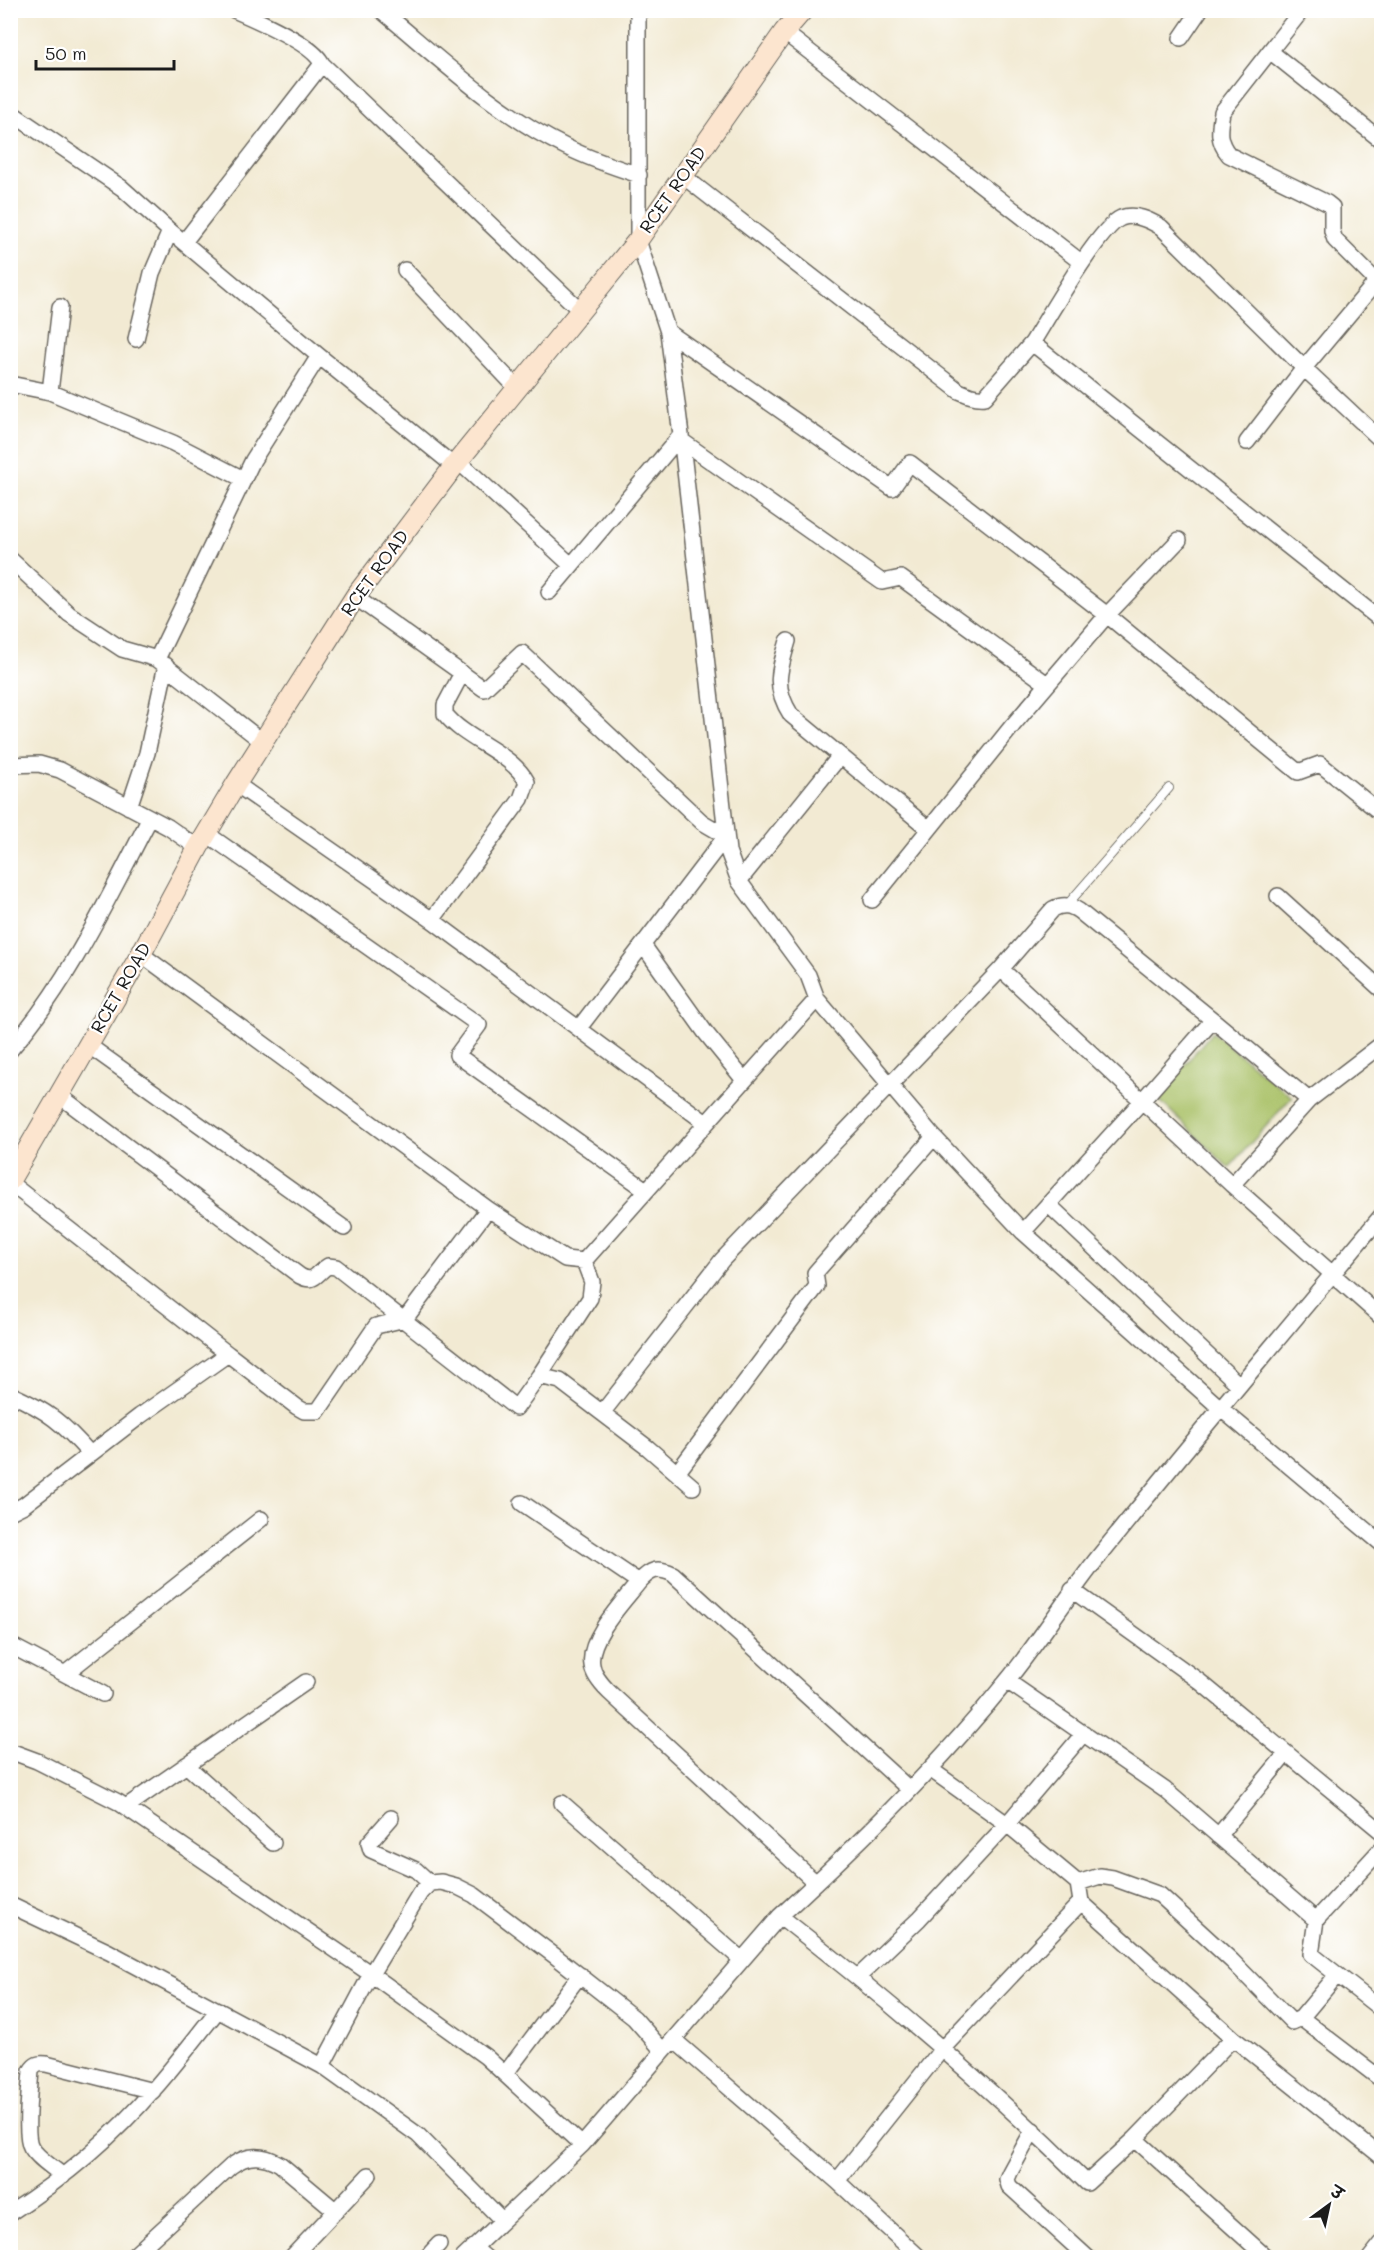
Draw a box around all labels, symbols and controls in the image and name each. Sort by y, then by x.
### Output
scale bar [36,33,174,71]
text: 50 m [45,41,87,65]
street label: RCET ROAD [633,141,711,238]
street label: RCET ROAD [335,524,414,620]
street label: RCET ROAD [84,938,156,1037]
north arrow [1299,2175,1359,2235]
text: उ [1326,2179,1349,2204]

